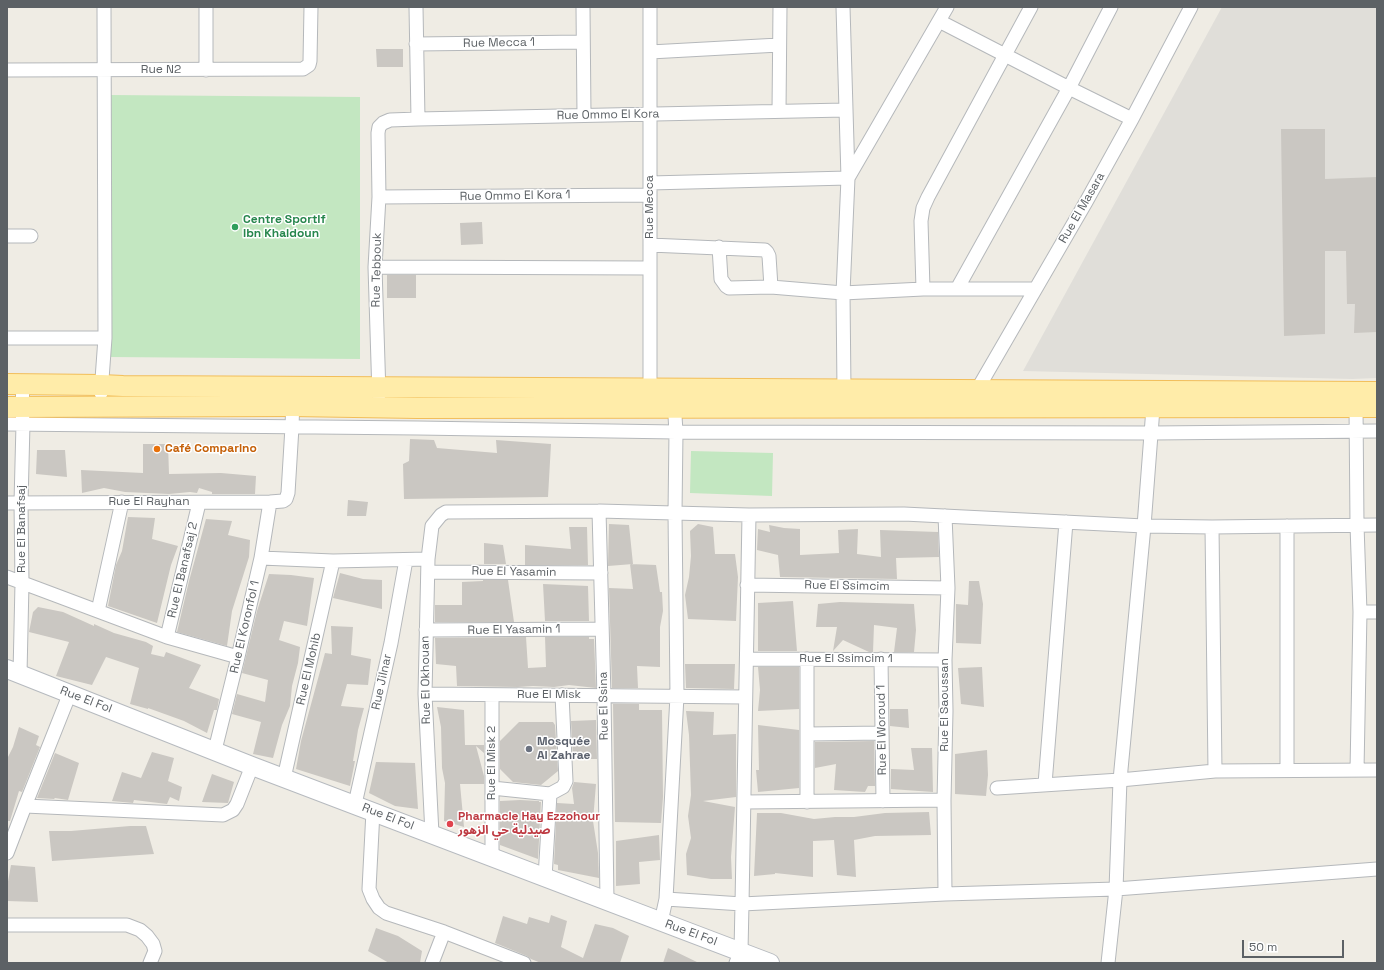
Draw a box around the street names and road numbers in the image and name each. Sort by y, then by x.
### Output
street label: Rue Mecca 1 [463,35,535,51]
street label: Rue N2 [141,63,181,77]
street label: Rue Ommo El Kora [557,107,659,123]
street label: Rue El Masara [1056,170,1108,246]
street label: Rue Mecca [643,175,657,239]
street label: Rue Ommo El Kora 1 [459,188,571,204]
street label: Rue Tebbouk [369,233,385,307]
street label: Rue El Banafsaj [15,485,29,573]
street label: Rue El Rayhan [108,495,190,509]
street label: Rue El Banafsaj 2 [165,521,201,619]
street label: Rue El Yasamin [471,564,557,580]
street label: Rue El Ssimcim [804,578,890,594]
street label: Rue El Koronfol 1 [227,579,263,675]
street label: Rue El Yasamin 1 [467,622,561,638]
street label: Rue El Mohib [294,631,324,707]
street label: Rue El Okhouan [418,636,434,724]
street label: Rue El Ssimcim 1 [799,652,893,666]
street label: Rue Jilnar [369,653,395,711]
street label: Rue El Saoussan [938,658,952,752]
street label: Rue El Ssina [596,671,612,741]
street label: Rue El Fol [58,683,114,717]
street label: Rue El Woroud 1 [874,685,890,775]
street label: Rue El Misk [517,688,581,702]
street label: Rue El Misk 2 [485,726,499,800]
street label: Rue El Fol [360,800,416,834]
street label: Rue El Fol [663,917,719,949]

